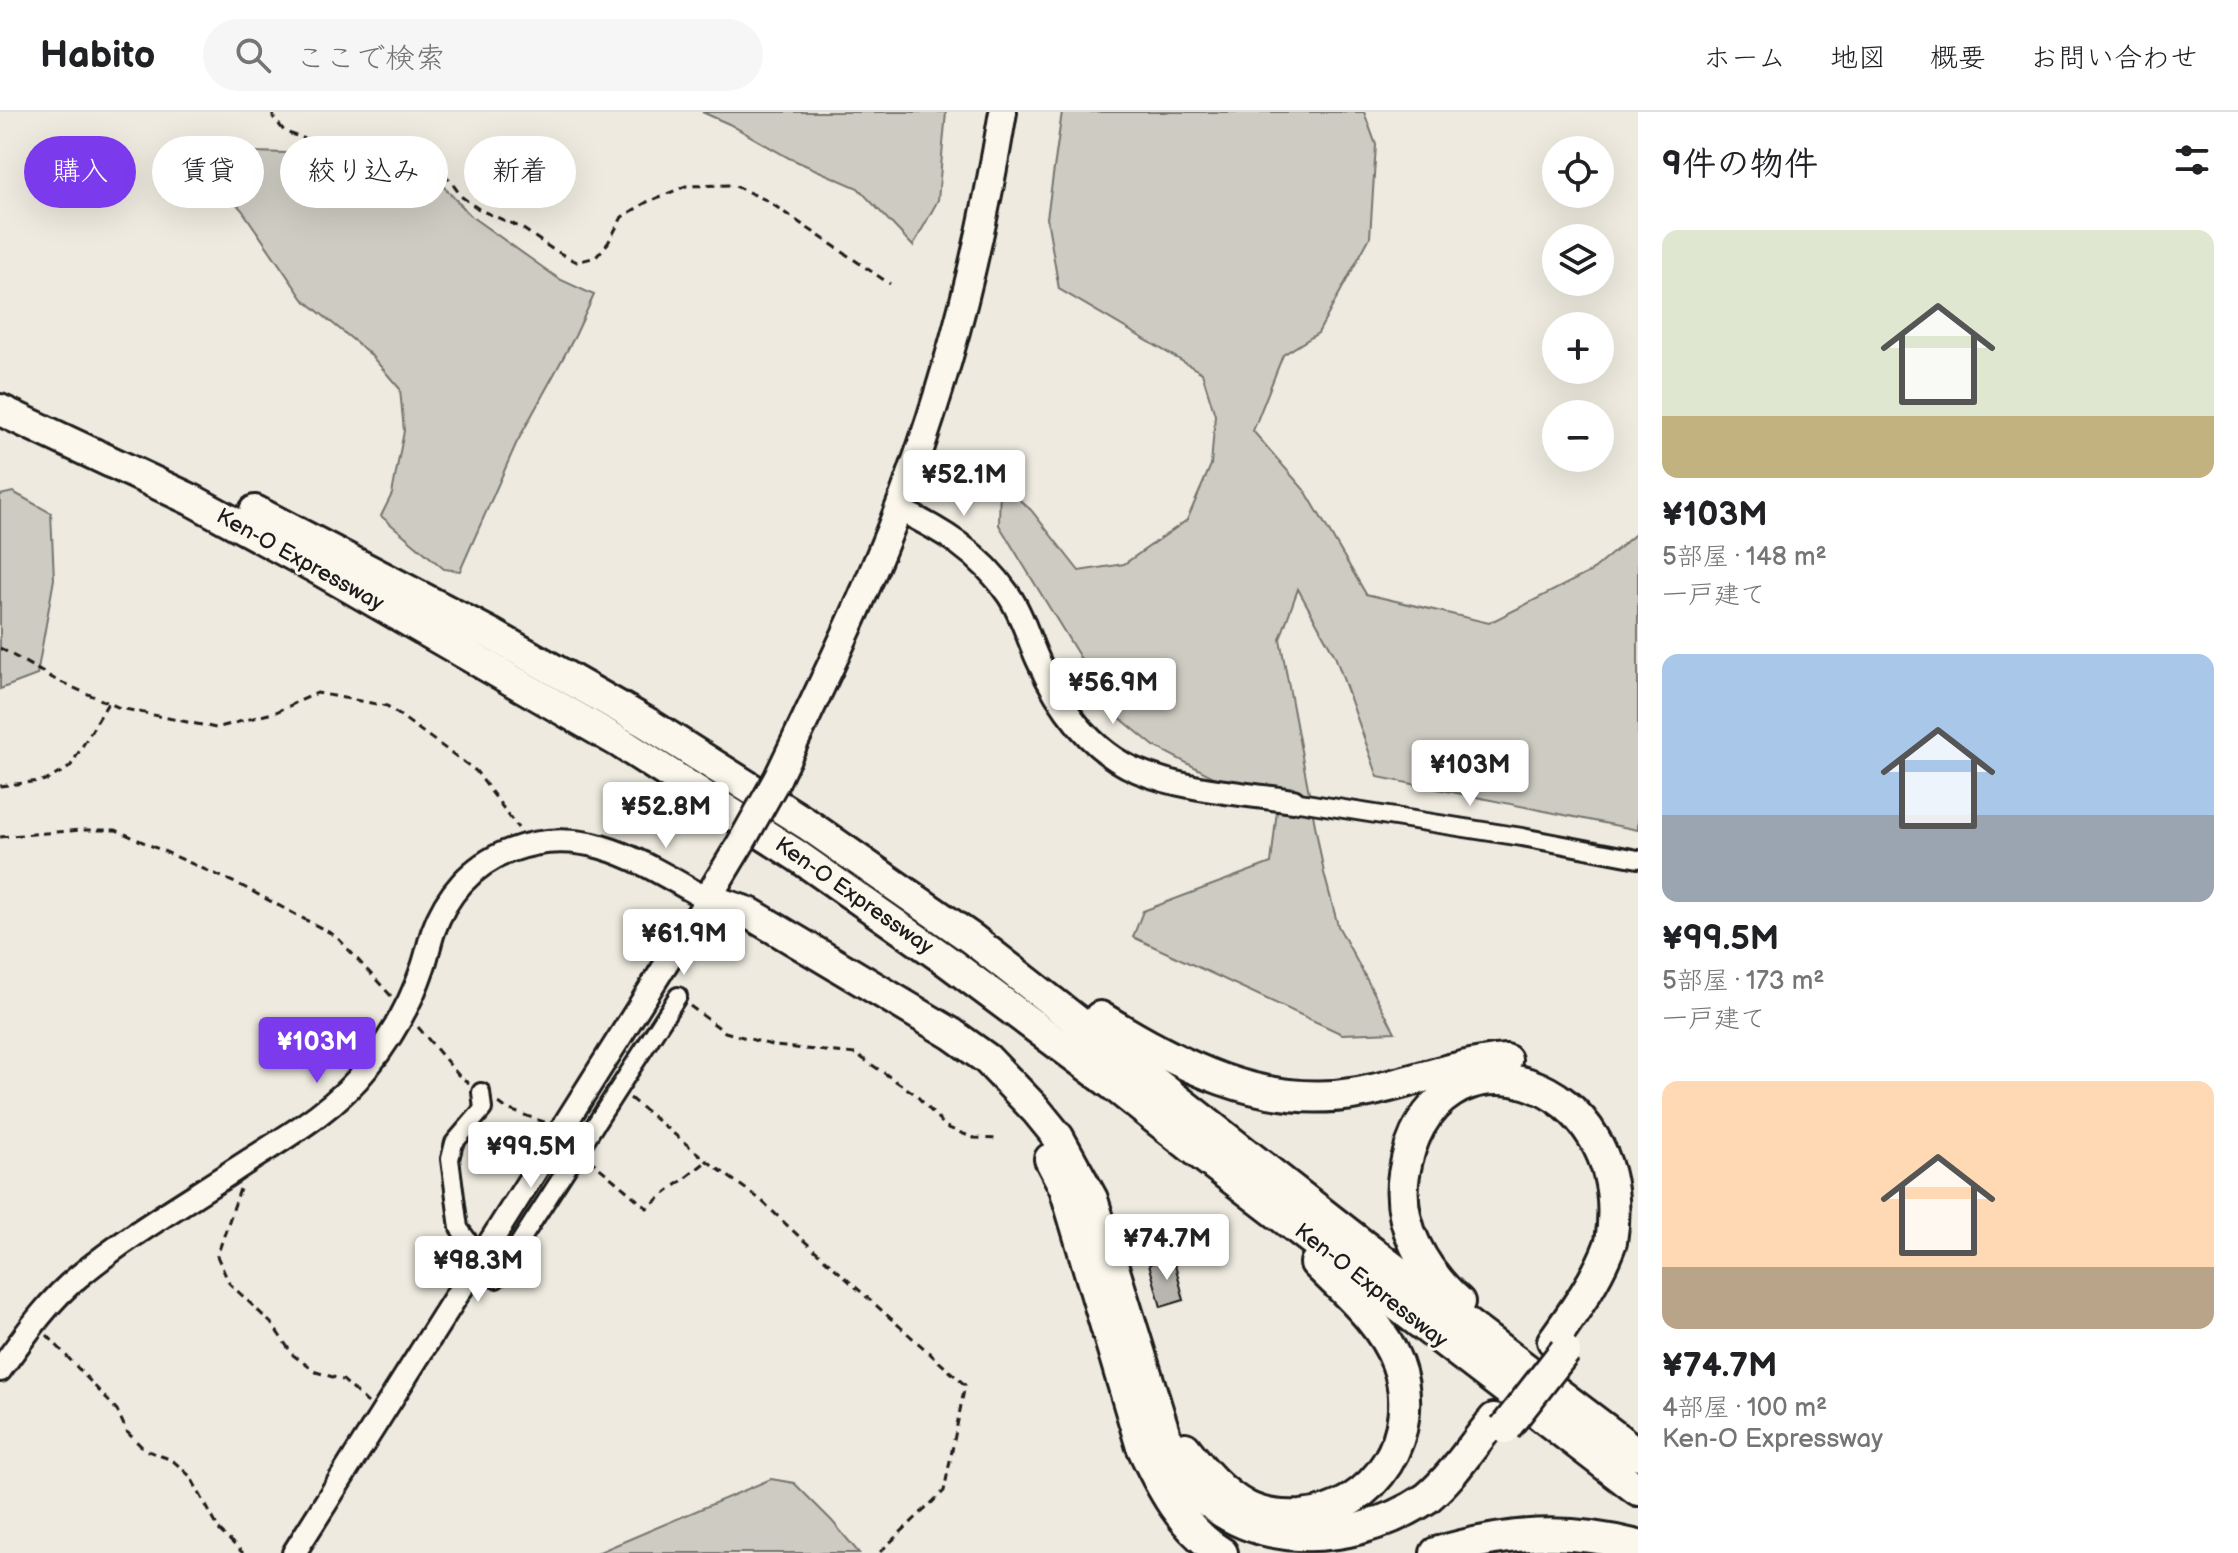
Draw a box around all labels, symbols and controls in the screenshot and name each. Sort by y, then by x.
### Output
search box [203,19,763,91]
text: Habito [40,33,155,78]
icon: search [231,33,275,77]
text: ここで検索 [295,41,445,77]
text: ホーム [1703,42,1786,75]
text: 地図 [1830,42,1886,75]
text: 概要 [1930,42,1986,75]
text: お問い合わせ [2030,42,2198,75]
chip: 購入 [24,136,136,208]
chip: 賃貸 [152,136,264,208]
chip: 絞り込み [280,136,448,208]
chip: 新着 [464,136,576,208]
map controls [1542,136,1614,472]
button: locate [1542,136,1614,208]
icon: filters [2170,138,2214,182]
text: 9件の物件 [1662,144,1818,185]
button: layers [1542,224,1614,296]
icon: home [1866,282,2010,426]
button: + [1542,312,1614,384]
button: − [1542,400,1614,472]
pin: ¥52.1M [899,450,1029,518]
text: ¥52.1M [921,460,1007,491]
text: ¥103M [1662,494,1768,535]
street label: Ken-O Expressway [212,503,388,617]
text: 5部屋 · 148 m² [1662,542,1827,573]
text: 一戸建て [1662,580,1766,611]
pin: ¥56.9M [1048,658,1178,726]
text: ¥56.9M [1068,668,1158,699]
icon: home [1866,706,2010,850]
pin: ¥103M [1414,740,1526,808]
text: ¥103M [1430,750,1510,781]
pin: ¥52.8M [601,782,731,850]
text: ¥52.8M [621,792,711,823]
street label: Ken-O Expressway [770,831,938,961]
pin: ¥61.9M [619,909,749,977]
text: ¥99.5M [1662,918,1779,959]
text: ¥61.9M [641,919,727,950]
text: 5部屋 · 173 m² [1662,966,1824,997]
text: 一戸建て [1662,1004,1766,1035]
pin: ¥103M [261,1017,373,1085]
text: ¥103M [277,1027,357,1058]
pin: ¥99.5M [466,1122,596,1190]
text: ¥99.5M [486,1132,576,1163]
icon: home [1866,1133,2010,1277]
pin: ¥74.7M [1102,1214,1232,1282]
street label: Ken-O Expressway [1289,1218,1453,1354]
text: ¥74.7M [1123,1224,1211,1255]
pin: ¥98.3M [413,1236,543,1304]
text: ¥98.3M [433,1246,523,1277]
text: ¥74.7M [1662,1345,1777,1386]
text: 4部屋 · 100 m² [1662,1393,1827,1424]
text: Ken-O Expressway [1662,1424,1883,1455]

